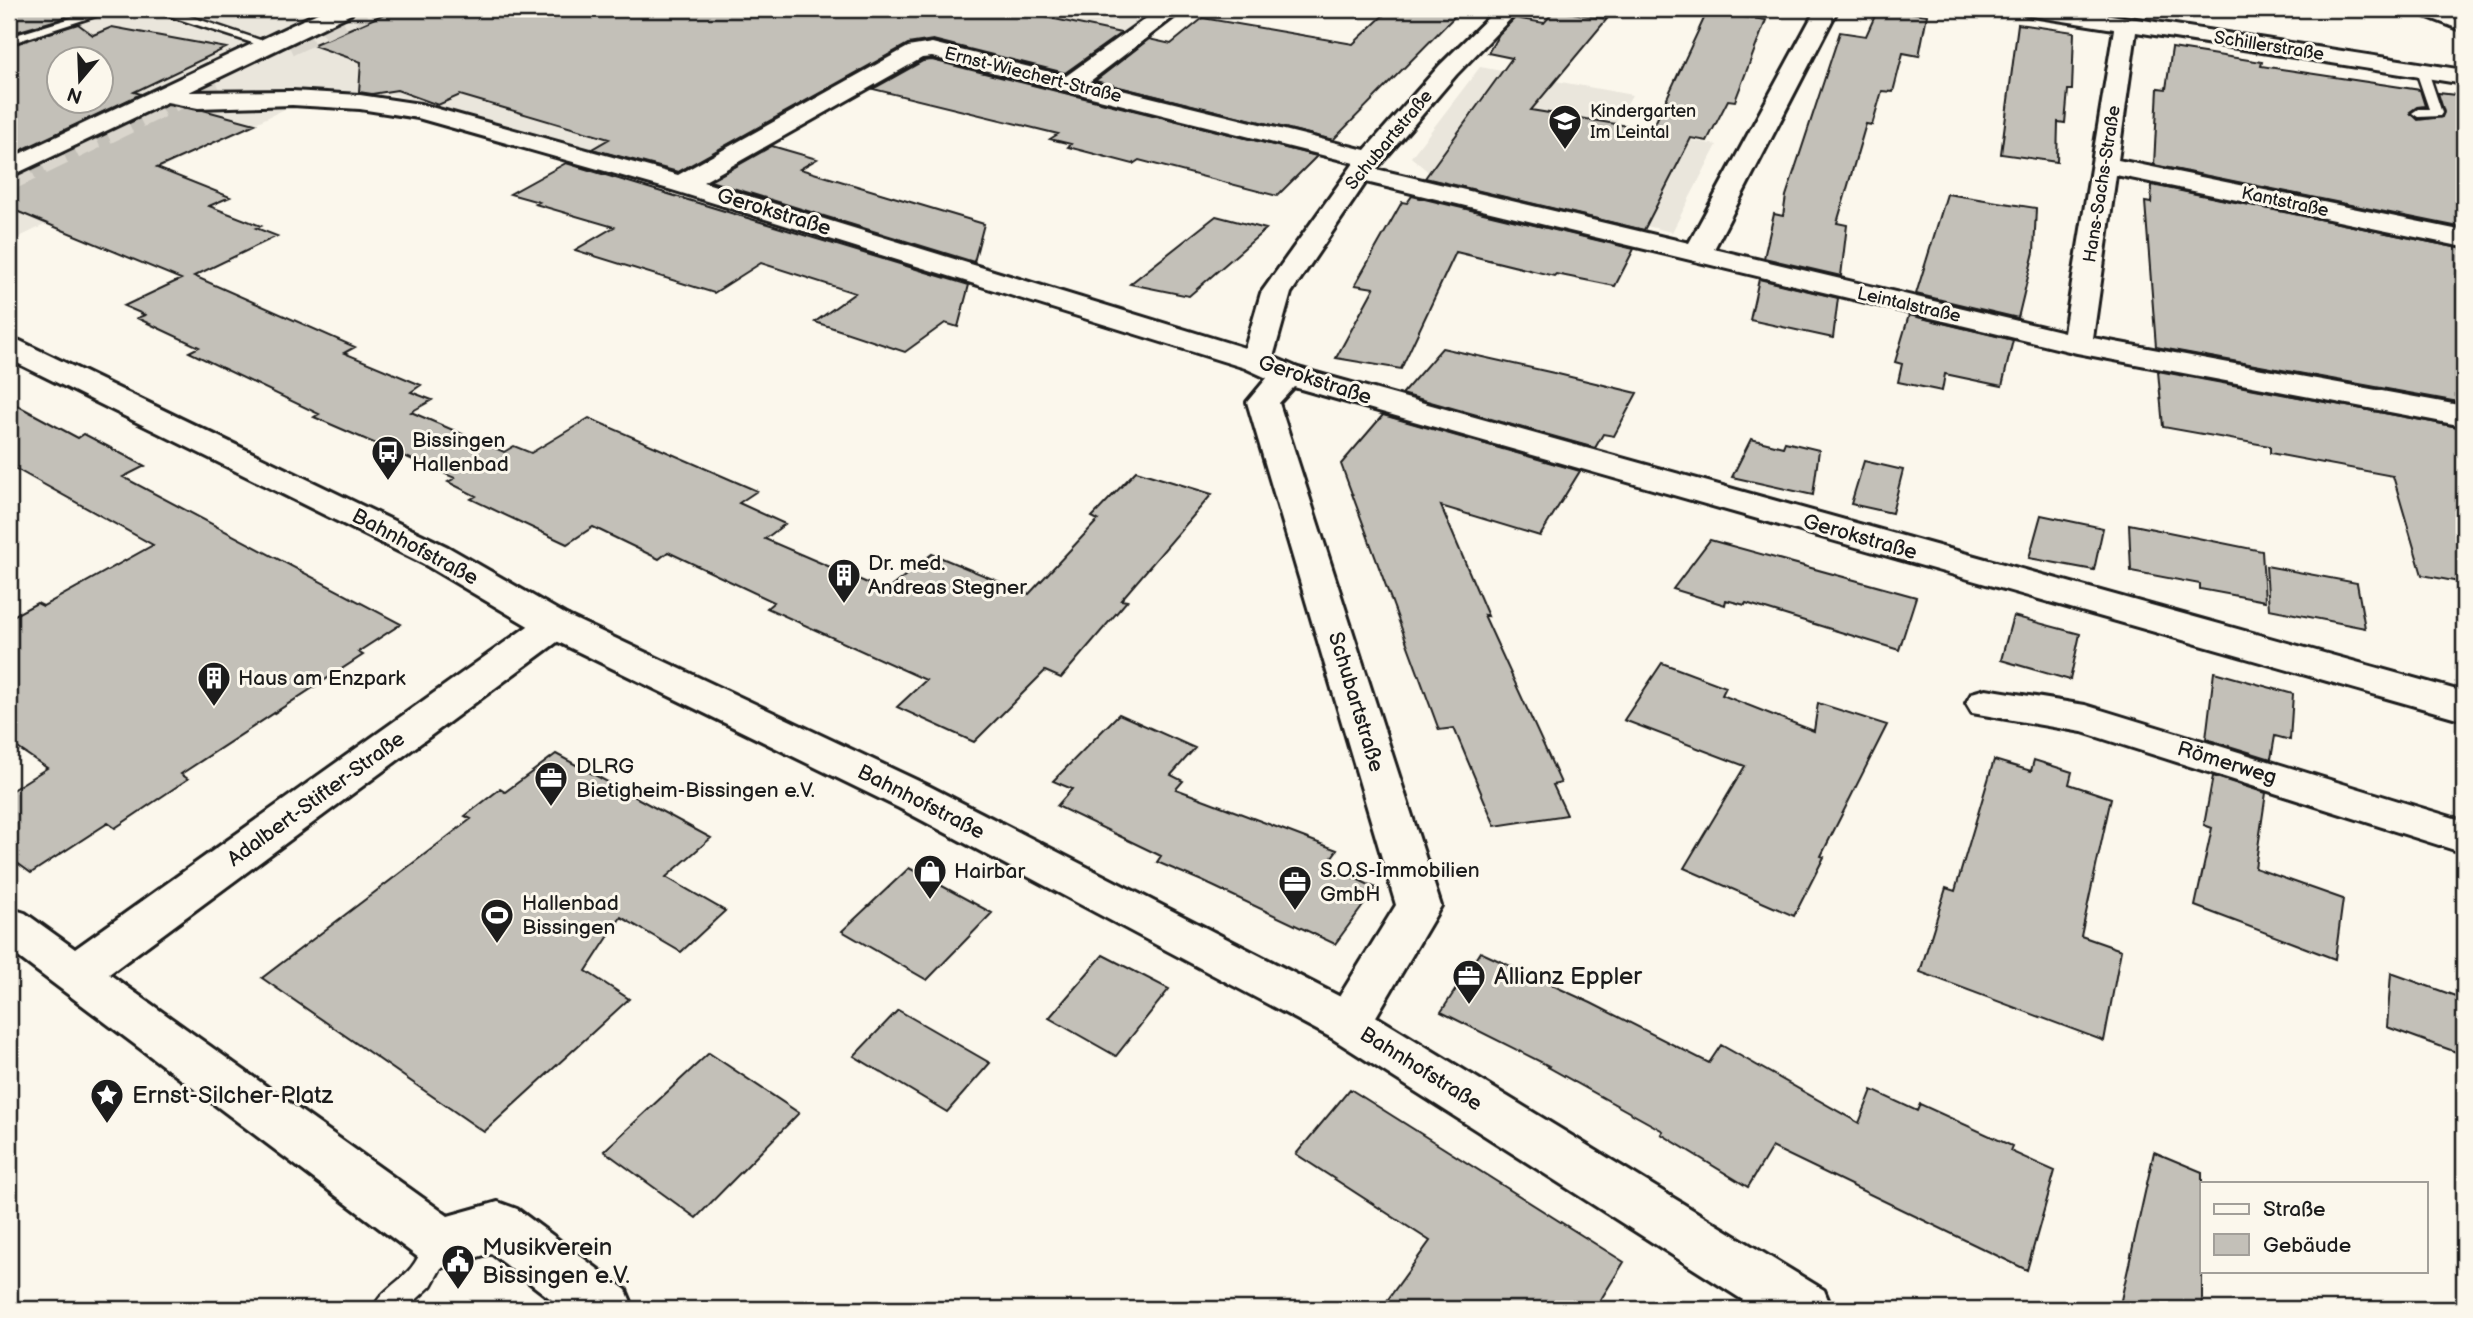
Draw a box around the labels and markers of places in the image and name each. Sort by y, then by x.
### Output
place label: Kindergarten Im Leintal [1590,101,1696,143]
school or university icon: Kindergarten Im Leintal [1546,102,1584,151]
place label: Bissingen Hallenbad [412,428,509,477]
bus stop icon: Bissingen Hallenbad [369,433,407,482]
place label: Dr. med. Andreas Stegner [868,551,1027,600]
building icon: Dr. med. Andreas Stegner [825,556,863,605]
building icon: Haus am Enzpark [195,659,233,708]
place label: Haus am Enzpark [238,666,406,691]
place label: DLRG Bietigheim-Bissingen e.V. [576,754,815,803]
office icon: DLRG Bietigheim-Bissingen e.V. [532,759,570,808]
shop icon: Hairbar [911,852,949,901]
place label: S.O.S-Immobilien GmbH [1320,858,1479,907]
place label: Hairbar [954,859,1025,884]
office icon: S.O.S-Immobilien GmbH [1276,863,1314,912]
place label: Hallenbad Bissingen [522,891,619,940]
sports icon: Hallenbad Bissingen [478,896,516,945]
office icon: Allianz Eppler [1450,957,1488,1006]
place label: Allianz Eppler [1494,962,1642,991]
place icon: Ernst-Silcher-Platz [88,1076,126,1125]
place label: Ernst-Silcher-Platz [132,1081,334,1110]
place label: Musikverein Bissingen e.V. [482,1233,630,1290]
public building icon: Musikverein Bissingen e.V. [439,1242,477,1291]

